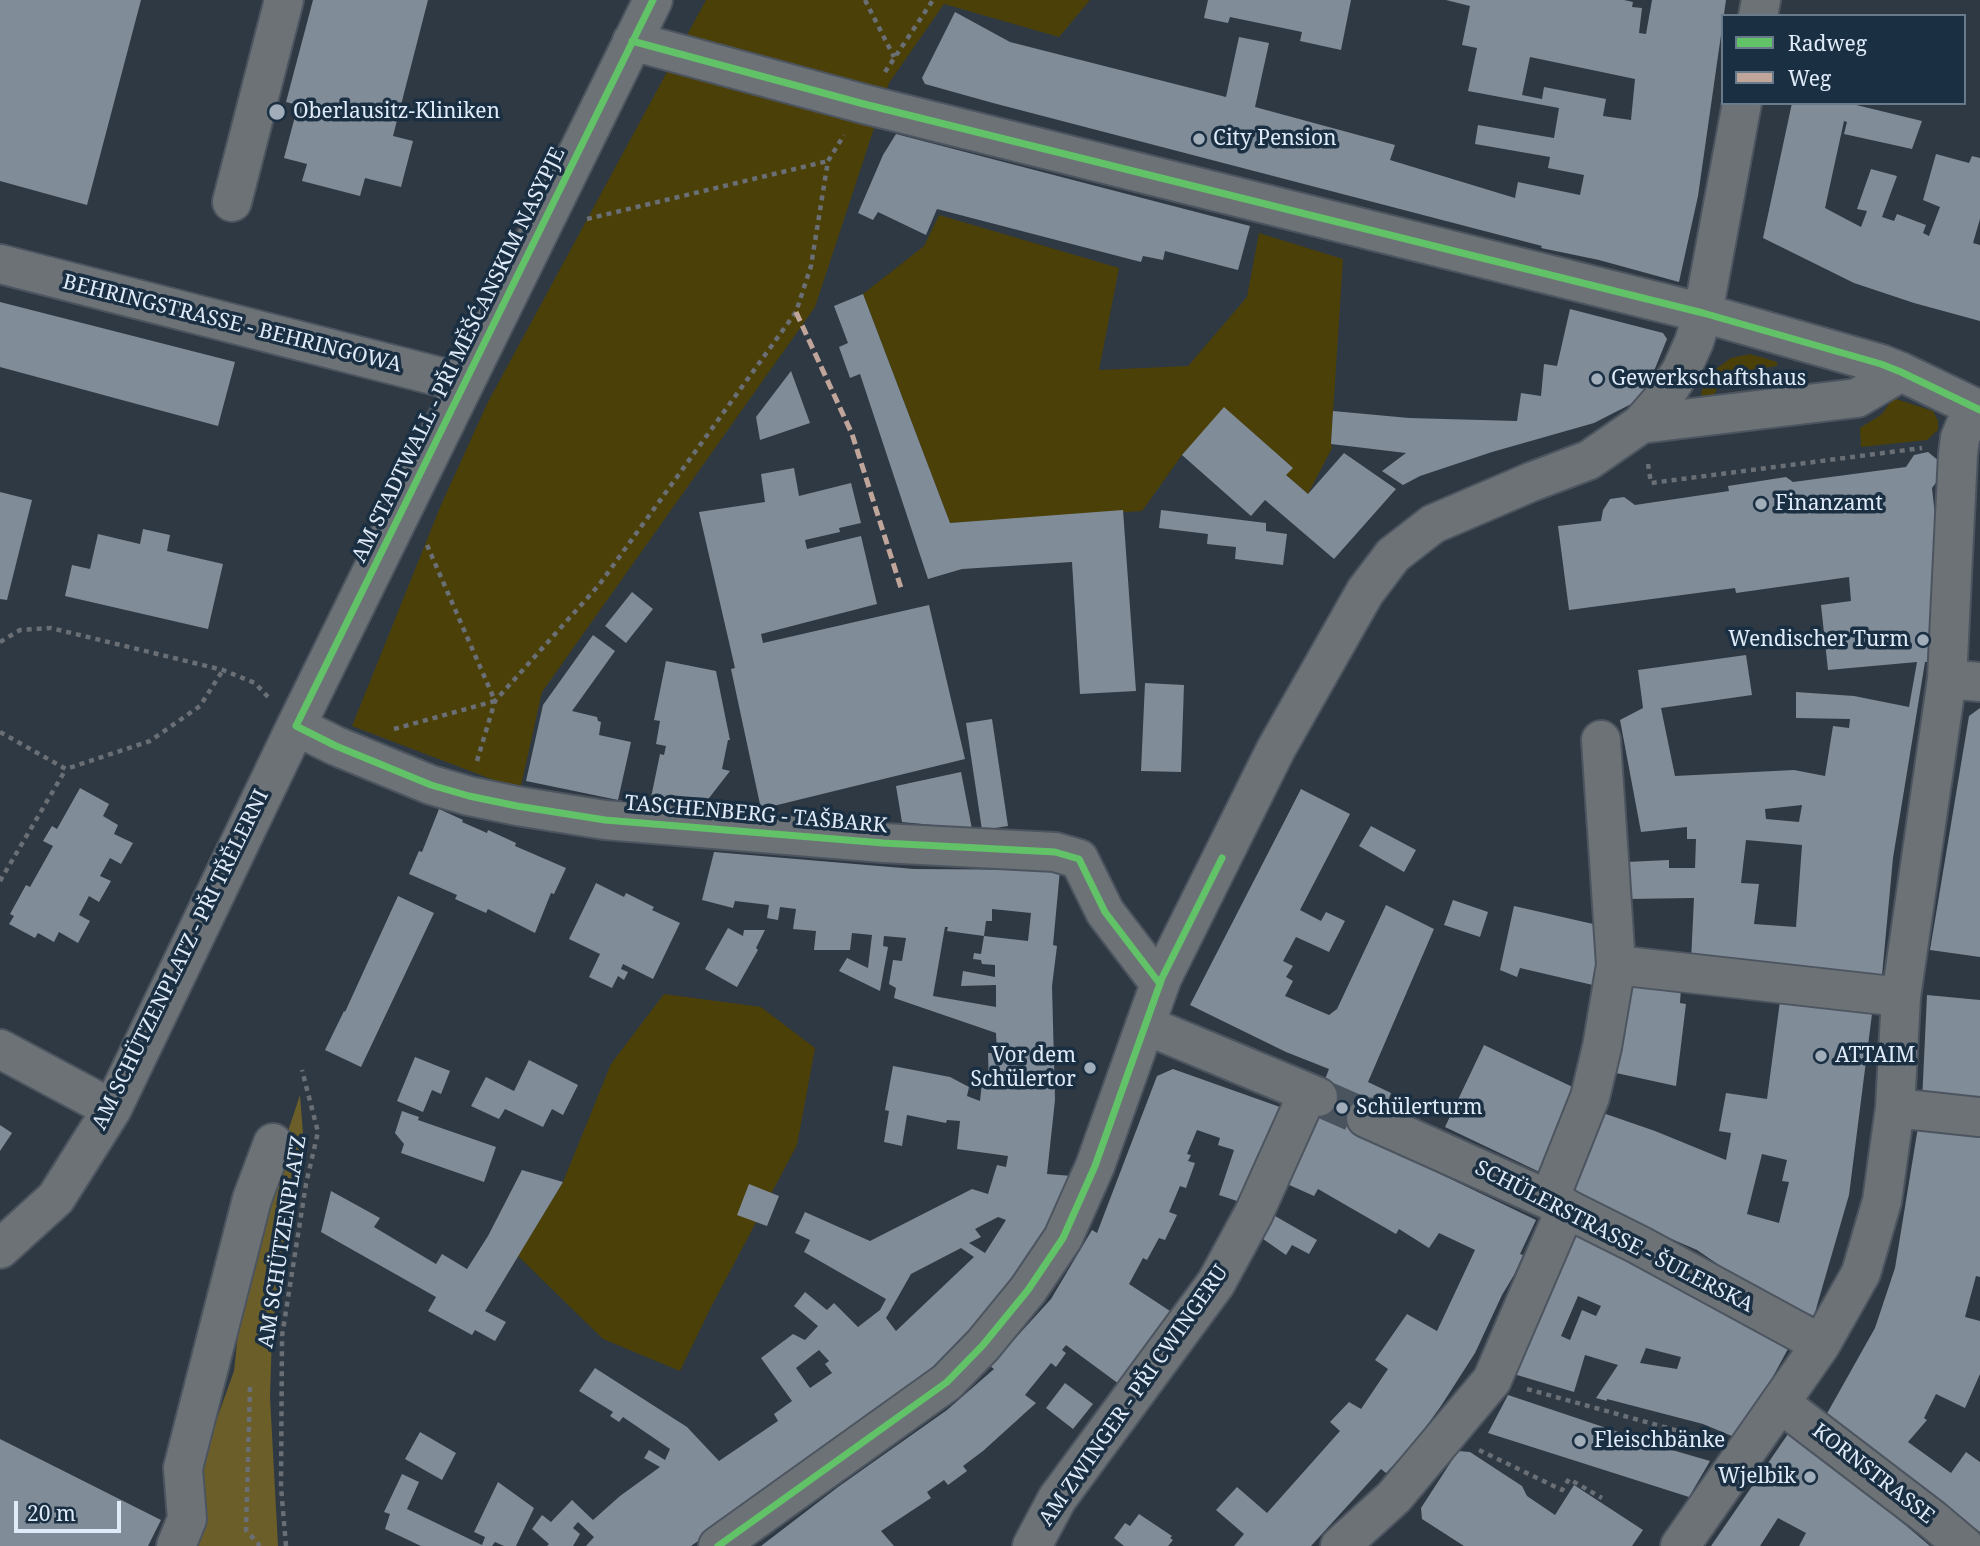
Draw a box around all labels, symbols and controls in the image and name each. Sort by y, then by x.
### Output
legend [1721,14,1966,105]
text: Radweg [1788,29,1867,57]
text: Weg [1788,64,1831,92]
place label: Oberlausitz-Kliniken [293,99,500,125]
marker: Oberlausitz-Kliniken [267,102,287,122]
place label: City Pension [1213,126,1337,152]
marker: City Pension [1191,131,1207,147]
street label: AM STADTWALL - PŘI MĚŠĆANSKIM NASYPJE [347,143,571,567]
street label: BEHRINGSTRASSE - BEHRINGOWA [60,270,404,378]
place label: Gewerkschaftshaus [1611,366,1806,392]
marker: Gewerkschaftshaus [1589,371,1605,387]
place label: Finanzamt [1775,491,1883,517]
marker: Finanzamt [1753,496,1769,512]
place label: Wendischer Turm [1728,627,1909,653]
marker: Wendischer Turm [1915,632,1931,648]
street label: AM SCHÜTZENPLATZ - PŘI TŘĚLERNI [87,786,275,1134]
street label: TASCHENBERG - TAŠBARK [624,791,888,839]
place label: Vor dem Schülertor [971,1043,1076,1093]
place label: ATTAIM [1835,1043,1915,1069]
marker: ATTAIM [1813,1048,1829,1064]
marker: Vor dem Schülertor [1082,1060,1098,1076]
place label: Schülerturm [1356,1095,1483,1121]
marker: Schülerturm [1334,1100,1350,1116]
street label: AM SCHÜTZENPLATZ [254,1134,312,1350]
street label: SCHÜLERSTRASSE - ŠULERSKA [1471,1156,1757,1318]
street label: AM ZWINGER - PŘI CWINGERU [1034,1261,1234,1531]
street label: KORNSTRASSE [1807,1418,1939,1530]
place label: Fleischbänke [1594,1428,1725,1454]
marker: Fleischbänke [1572,1433,1588,1449]
place label: Wjelbik [1718,1464,1796,1490]
marker: Wjelbik [1802,1469,1818,1485]
scale bar [18,1486,124,1530]
text: 20 m [27,1499,76,1527]

